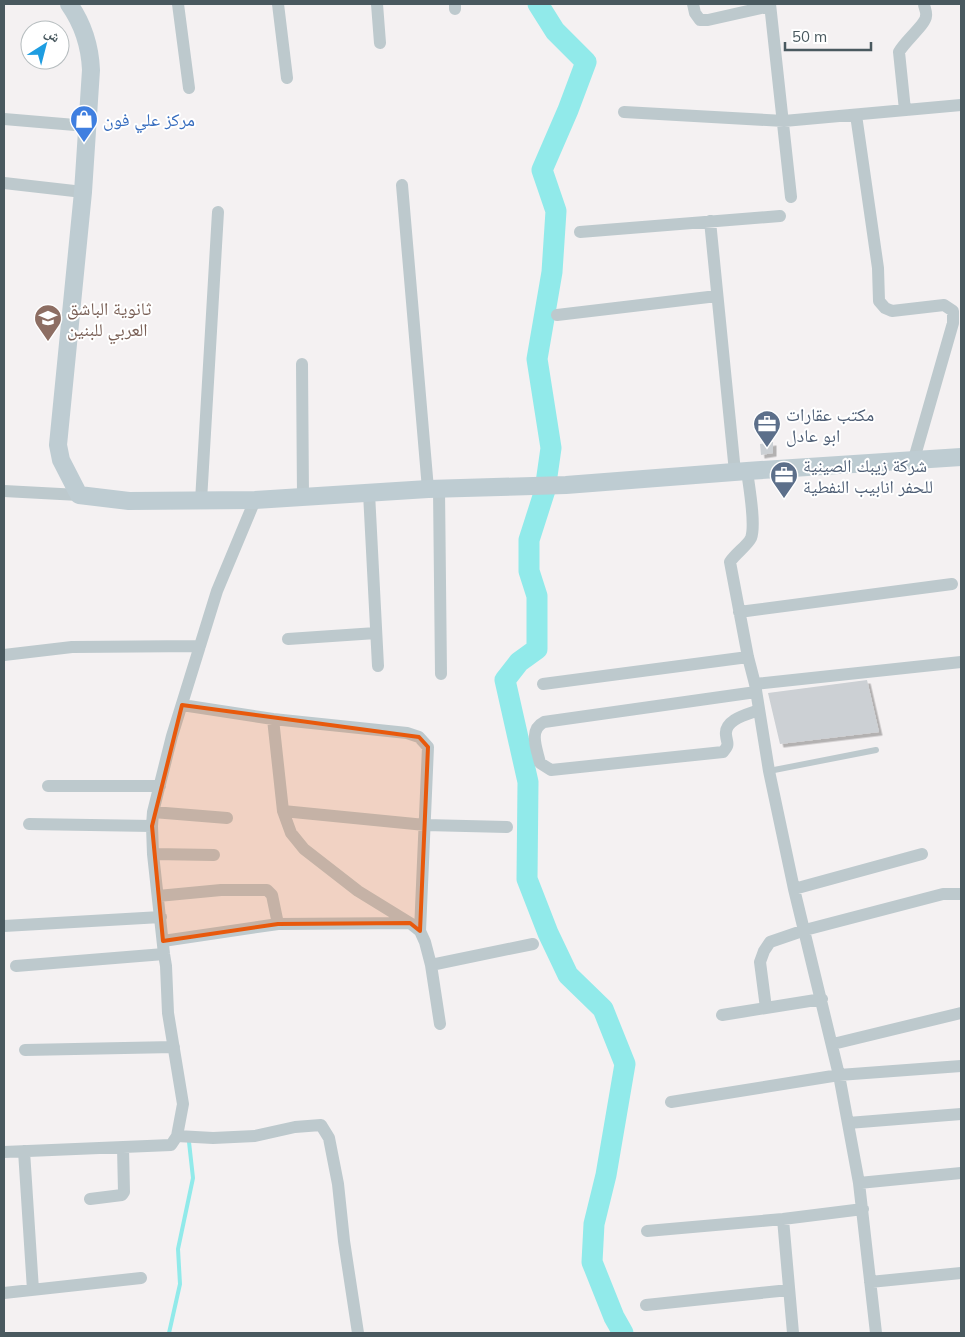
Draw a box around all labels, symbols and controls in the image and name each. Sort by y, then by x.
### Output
north arrow [20,20,70,70]
scale bar [785,20,871,52]
text: ش [41,23,64,46]
text: 50 m [792,27,827,46]
shop icon: مركز علي فون [69,104,99,143]
place label: مركز علي فون [103,108,195,134]
place label: ثانوية الباشق العربي للبنين [67,297,151,344]
school or university icon: ثانوية الباشق العربي للبنين [33,303,63,342]
place label: مكتب عقارات ابو عادل [786,403,874,447]
office icon: مكتب عقارات ابو عادل [752,409,782,448]
place label: شركة زيبك الصينية للحفر انابيب النفطية [803,454,933,498]
office icon: شركة زيبك الصينية للحفر انابيب النفطية [769,460,799,499]

